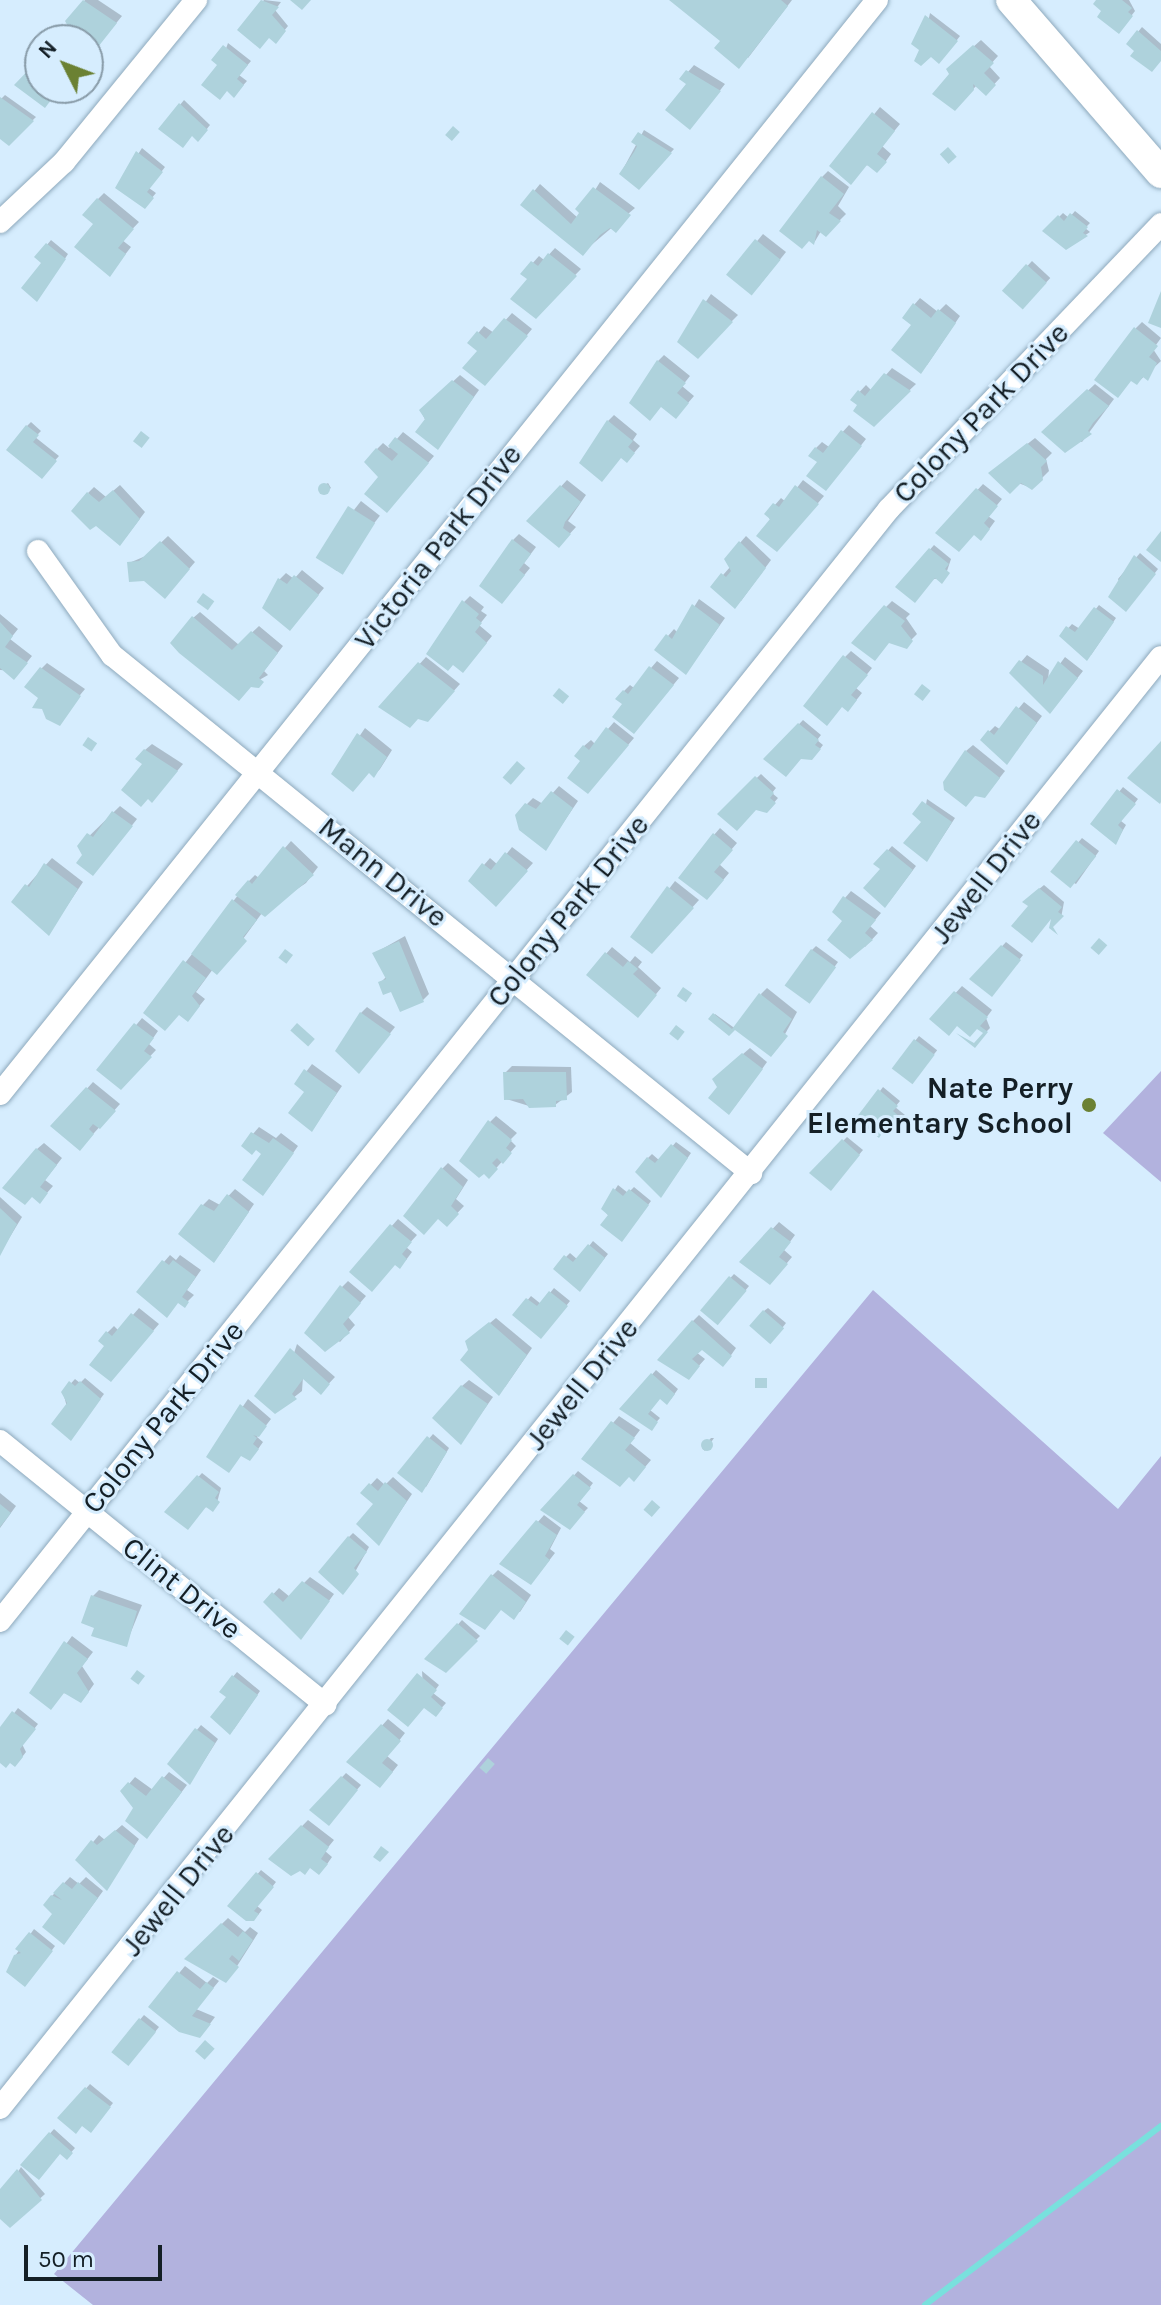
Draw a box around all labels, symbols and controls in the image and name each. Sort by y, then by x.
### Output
north arrow [24,24,104,104]
text: N [33,35,63,64]
street label: Colony Park Drive [886,315,1076,511]
street label: Victoria Park Drive [347,437,529,657]
street label: Jewell Drive [923,803,1049,951]
street label: Colony Park Drive [479,808,657,1014]
street label: Mann Drive [311,809,455,935]
place label: Nate Perry Elementary School [807,1070,1073,1140]
marker: Nate Perry Elementary School [1080,1096,1098,1114]
street label: Jewell Drive [518,1311,646,1457]
street label: Colony Park Drive [74,1314,252,1520]
street label: Clint Drive [115,1529,249,1647]
street label: Jewell Drive [114,1817,242,1963]
scale bar [28,2229,166,2279]
text: 50 m [38,2245,94,2273]

